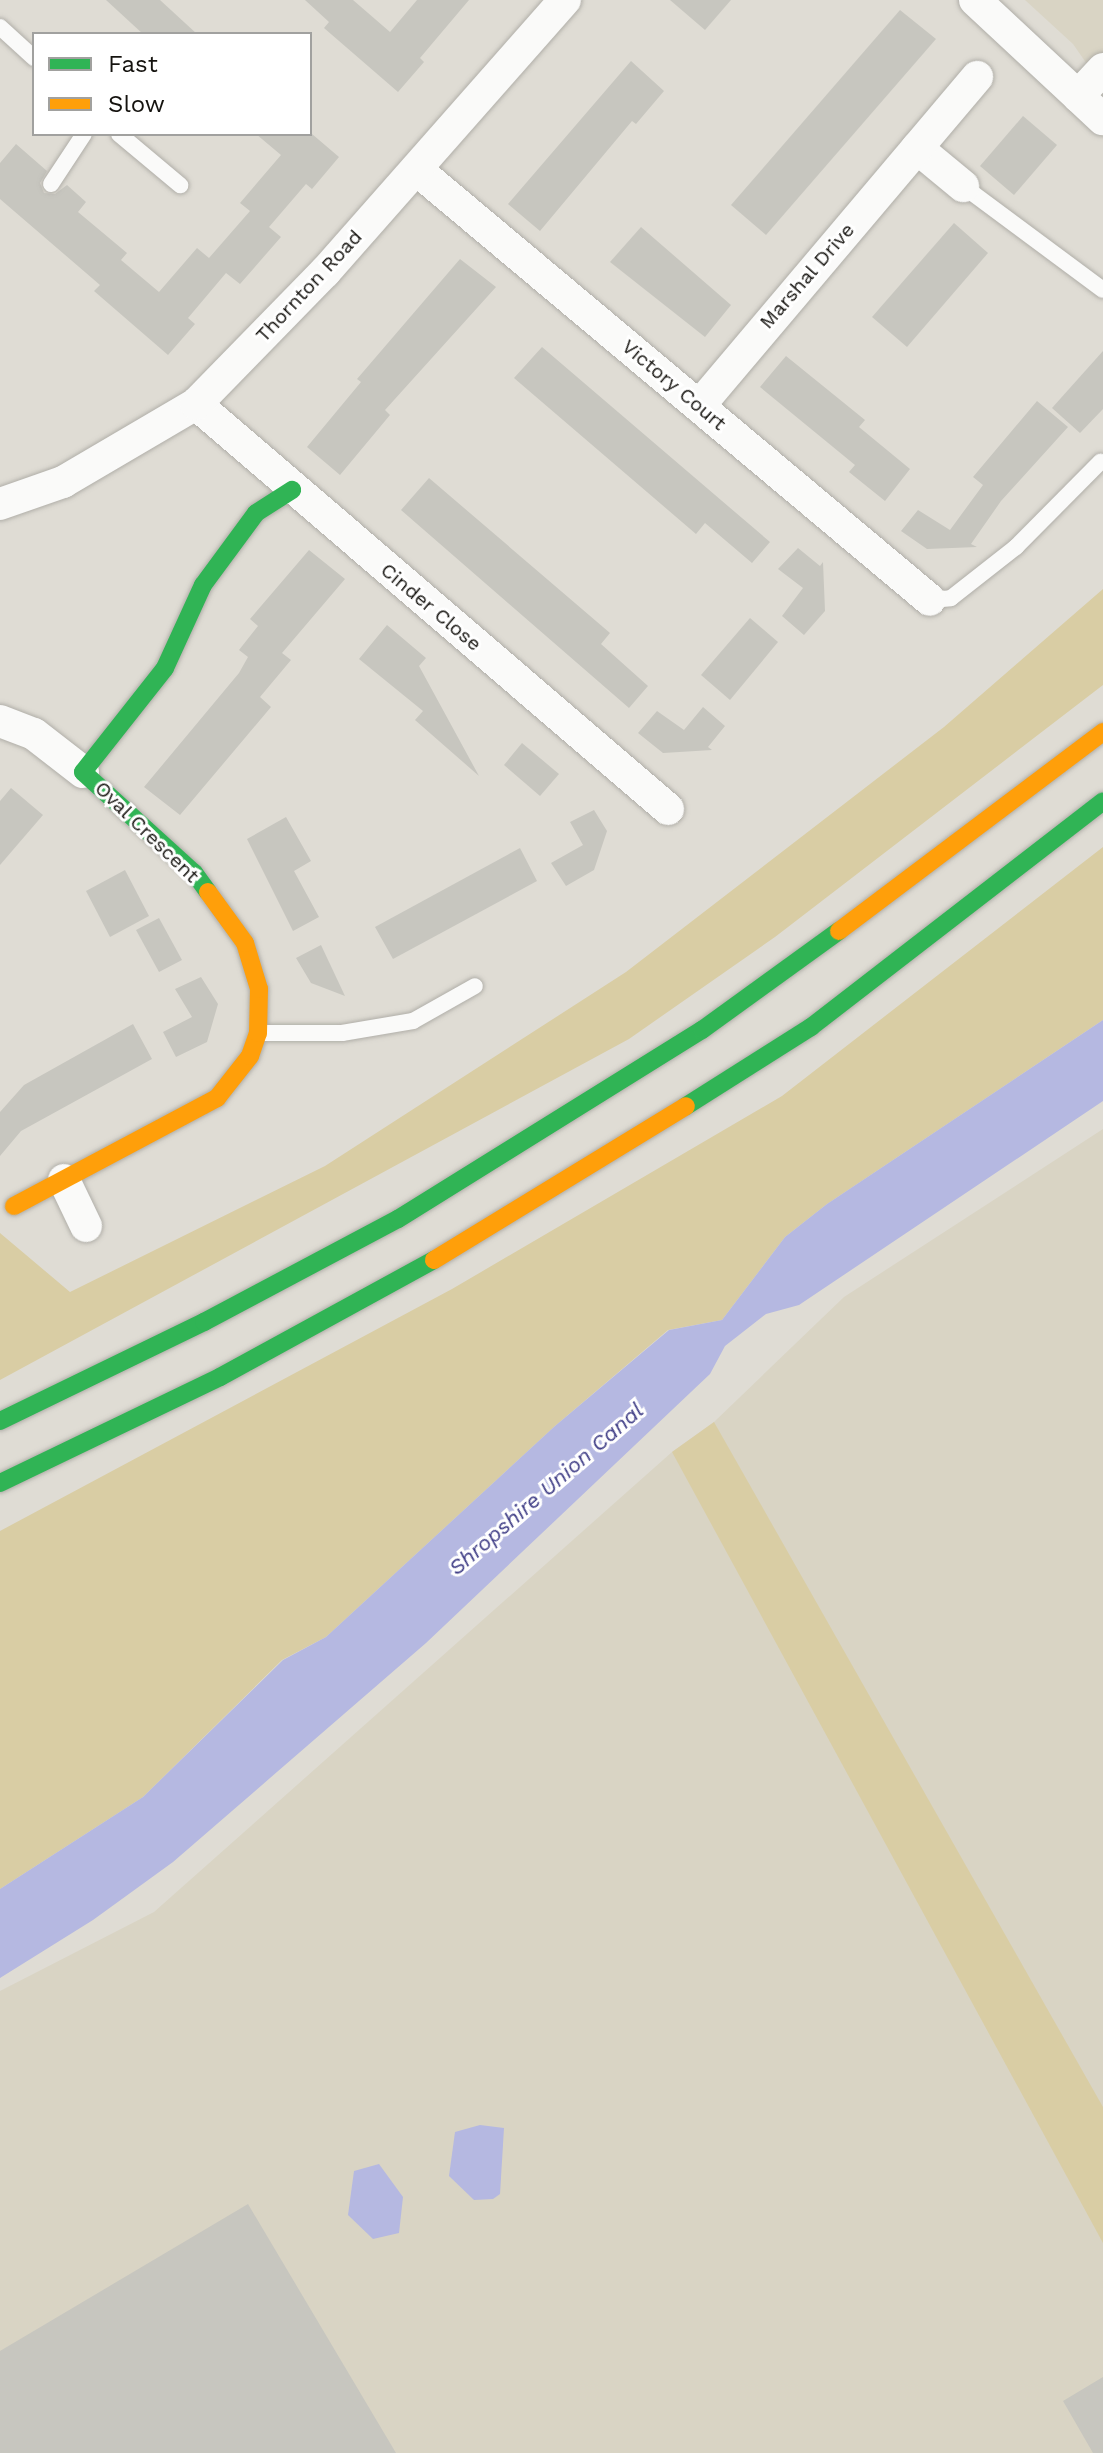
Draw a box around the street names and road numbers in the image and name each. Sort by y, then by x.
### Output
street label: Marshal Drive [754,218,860,334]
street label: Thornton Road [251,225,367,347]
street label: Victory Court [617,334,731,436]
street label: Cinder Close [376,558,486,656]
street label: Oval Crescent [90,776,204,888]

